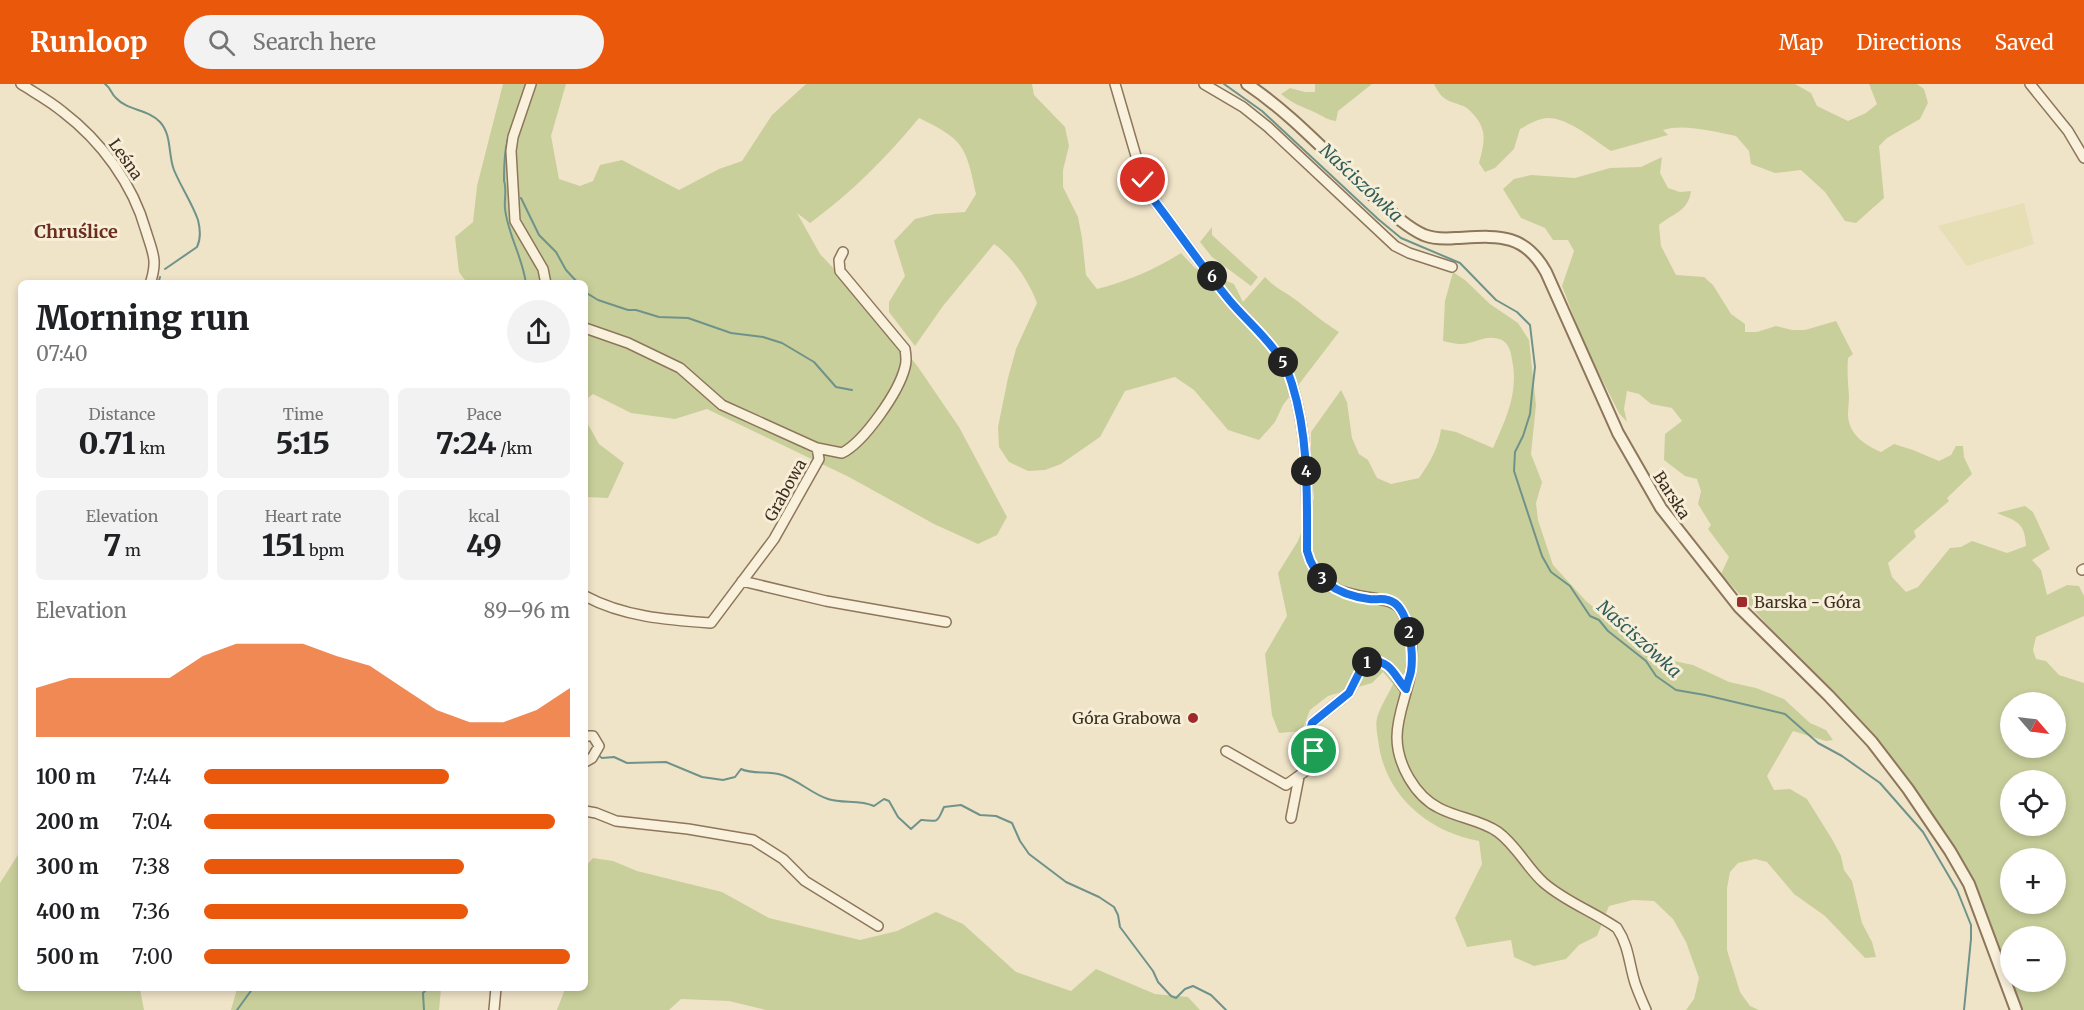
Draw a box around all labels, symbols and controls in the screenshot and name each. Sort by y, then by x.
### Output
search box [184,15,604,69]
text: Runloop [30,24,148,60]
icon: search [205,26,238,59]
text: Search here [253,28,376,56]
text: Map [1779,29,1823,56]
text: Directions [1856,29,1961,56]
text: Saved [1994,29,2054,56]
street label: Leśna [105,135,147,184]
water label: Naściszówka [1315,138,1408,227]
pin [1117,154,1168,205]
icon: check [1126,163,1159,196]
district label: Chruślice [34,220,118,243]
pin: 6 [1197,261,1227,291]
text: 6 [1207,266,1217,286]
text: Morning run [36,298,249,339]
button: share [507,300,570,363]
text: 07:40 [36,341,88,366]
pin: 5 [1268,347,1298,377]
text: 5 [1278,352,1288,372]
text: Distance [89,404,155,424]
text: Time [283,404,323,424]
text: Pace [467,404,502,424]
text: 0.71 [78,424,136,462]
text: 5:15 [276,424,330,462]
text: 7:24 [436,424,496,462]
text: km [136,438,166,458]
text: /km [496,438,532,458]
street label: Grabowa [760,455,810,525]
pin: 4 [1291,456,1321,486]
text: 4 [1301,461,1311,481]
street label: Barska [1649,467,1695,523]
text: Elevation [86,506,158,526]
text: Heart rate [265,506,341,526]
text: kcal [468,506,500,526]
text: 7 [103,526,121,564]
text: 151 [262,526,305,564]
text: 49 [466,526,502,564]
text: m [121,540,141,560]
text: bpm [305,540,344,560]
pin: 3 [1307,563,1337,593]
text: 3 [1317,568,1327,588]
place label: Barska - Góra [1754,592,1861,612]
water label: Naściszówka [1592,595,1686,682]
marker: Barska - Góra [1735,595,1749,609]
text: Elevation [36,598,127,623]
text: 89–96 m [484,598,570,623]
pin: 2 [1394,617,1424,647]
text: 2 [1404,622,1414,642]
pin: 1 [1352,647,1382,677]
text: 1 [1363,652,1371,672]
north arrow [2000,692,2066,758]
map controls [2000,692,2066,992]
place label: Góra Grabowa [1072,708,1181,728]
marker: Góra Grabowa [1186,711,1200,725]
pin [1288,725,1339,776]
icon: arrive [1297,734,1330,767]
text: 100 m [36,764,96,789]
text: 7:44 [132,764,171,789]
button: locate [2000,770,2066,836]
text: 200 m [36,809,99,834]
text: 7:04 [132,809,172,834]
button: + [2000,848,2066,914]
text: 300 m [36,854,99,879]
text: 7:38 [132,854,170,879]
text: 400 m [36,899,100,924]
text: 7:36 [132,899,170,924]
button: − [2000,926,2066,992]
text: 500 m [36,944,99,969]
text: 7:00 [132,944,173,969]

